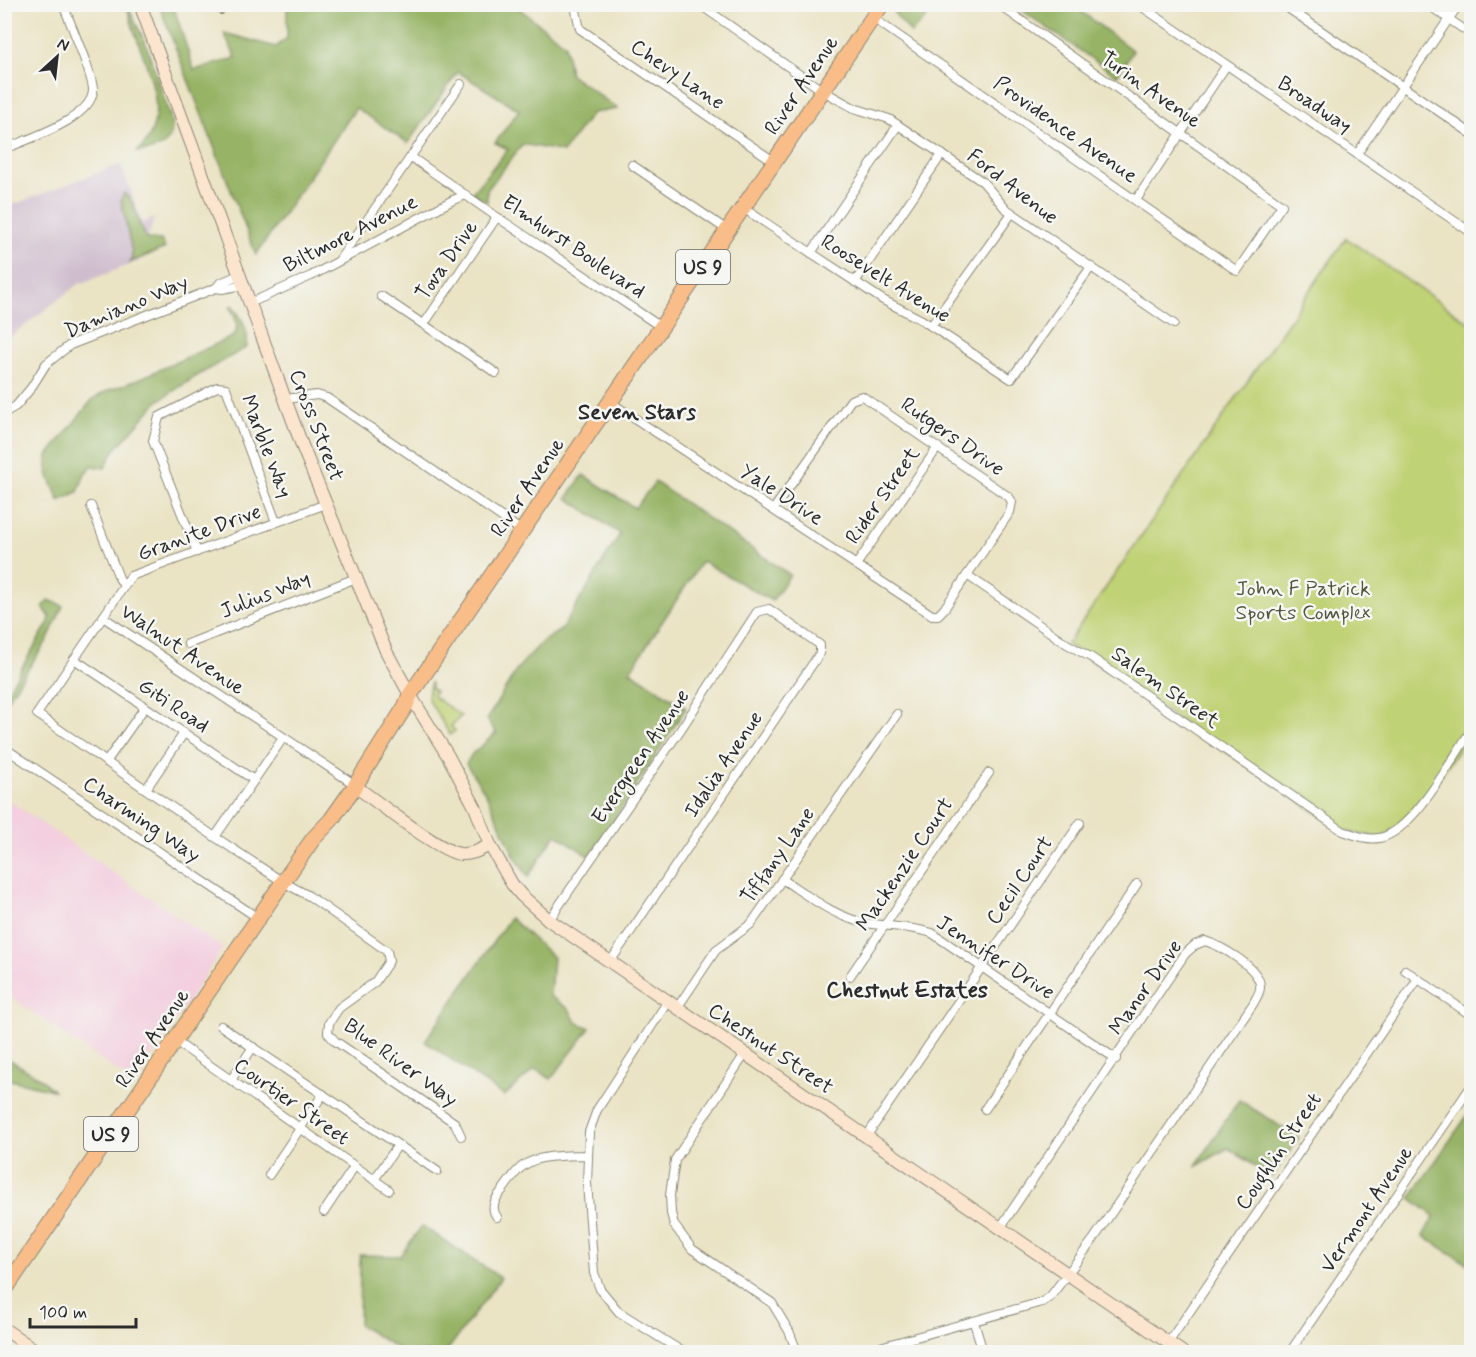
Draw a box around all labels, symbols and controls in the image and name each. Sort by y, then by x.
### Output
north arrow [27,27,87,87]
street label: River Avenue [758,30,845,141]
text: N [54,33,73,57]
street label: Chevy Lane [625,33,730,117]
street label: Turin Avenue [1094,45,1207,135]
street label: Providence Avenue [988,70,1143,190]
street label: Broadway [1272,70,1357,140]
street label: Ford Avenue [961,142,1064,231]
street label: Biltmore Avenue [279,188,422,280]
street label: Elmhurst Boulevard [496,188,651,305]
street label: Tova Drive [409,215,485,306]
street label: Roosevelt Avenue [815,228,956,330]
road number: US 9 [676,250,730,284]
street label: Damiano Way [60,268,192,345]
street label: Cross Street [282,366,350,485]
street label: Marble Way [234,391,299,502]
street label: Rutgers Drive [894,391,1010,484]
district label: Seven Stars [578,399,696,427]
street label: River Avenue [484,432,571,543]
street label: Rider Street [839,441,927,550]
street label: Yale Drive [734,457,829,532]
street label: Granite Drive [134,498,265,568]
street label: Julius Way [216,564,314,626]
park label: John F Patrick Sports Complex [1236,575,1370,627]
street label: Walnut Avenue [115,598,250,702]
street label: Salem Street [1106,640,1226,736]
street label: Giti Road [132,672,214,740]
street label: Evergreen Avenue [585,684,697,830]
street label: Idalia Avenue [678,706,770,823]
street label: Charming Way [77,770,206,870]
street label: Mackenzie Court [850,792,960,937]
street label: Tiffany Lane [734,802,821,910]
street label: Cecil Court [980,831,1060,930]
street label: Jennifer Drive [931,909,1060,1007]
street label: Manor Drive [1103,934,1189,1041]
district label: Chestnut Estates [826,977,988,1005]
street label: River Avenue [109,983,196,1094]
street label: Chestnut Street [702,997,839,1101]
street label: Blue River Way [338,1012,463,1114]
street label: Courtier Street [228,1052,355,1152]
street label: Coughlin Street [1229,1087,1330,1217]
road number: US 9 [84,1117,138,1151]
street label: Vermont Avenue [1314,1141,1420,1278]
scale bar [30,1291,136,1329]
text: 100 m [39,1301,87,1325]

